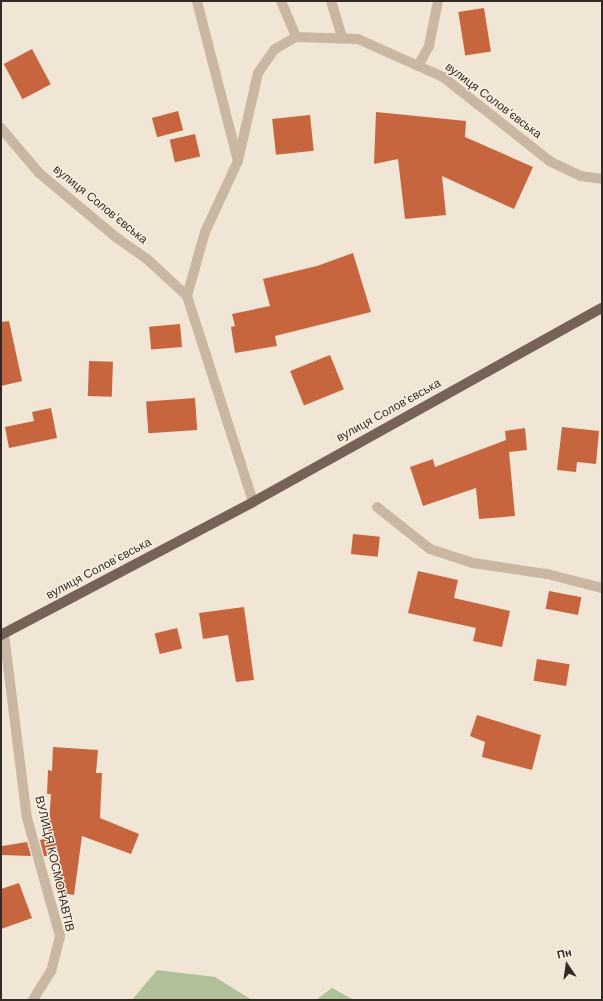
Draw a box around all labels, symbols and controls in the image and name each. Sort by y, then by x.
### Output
street label: вулиця Соловʼєвська [442,60,544,142]
street label: вулиця Соловʼєвська [50,163,150,247]
street label: вулиця Соловʼєвська [334,376,444,446]
street label: вулиця Соловʼєвська [44,535,154,603]
street label: ВУЛИЦЯ КОСМОНАВТІВ [31,795,77,933]
north arrow [547,945,587,985]
text: Пн [556,946,573,961]

